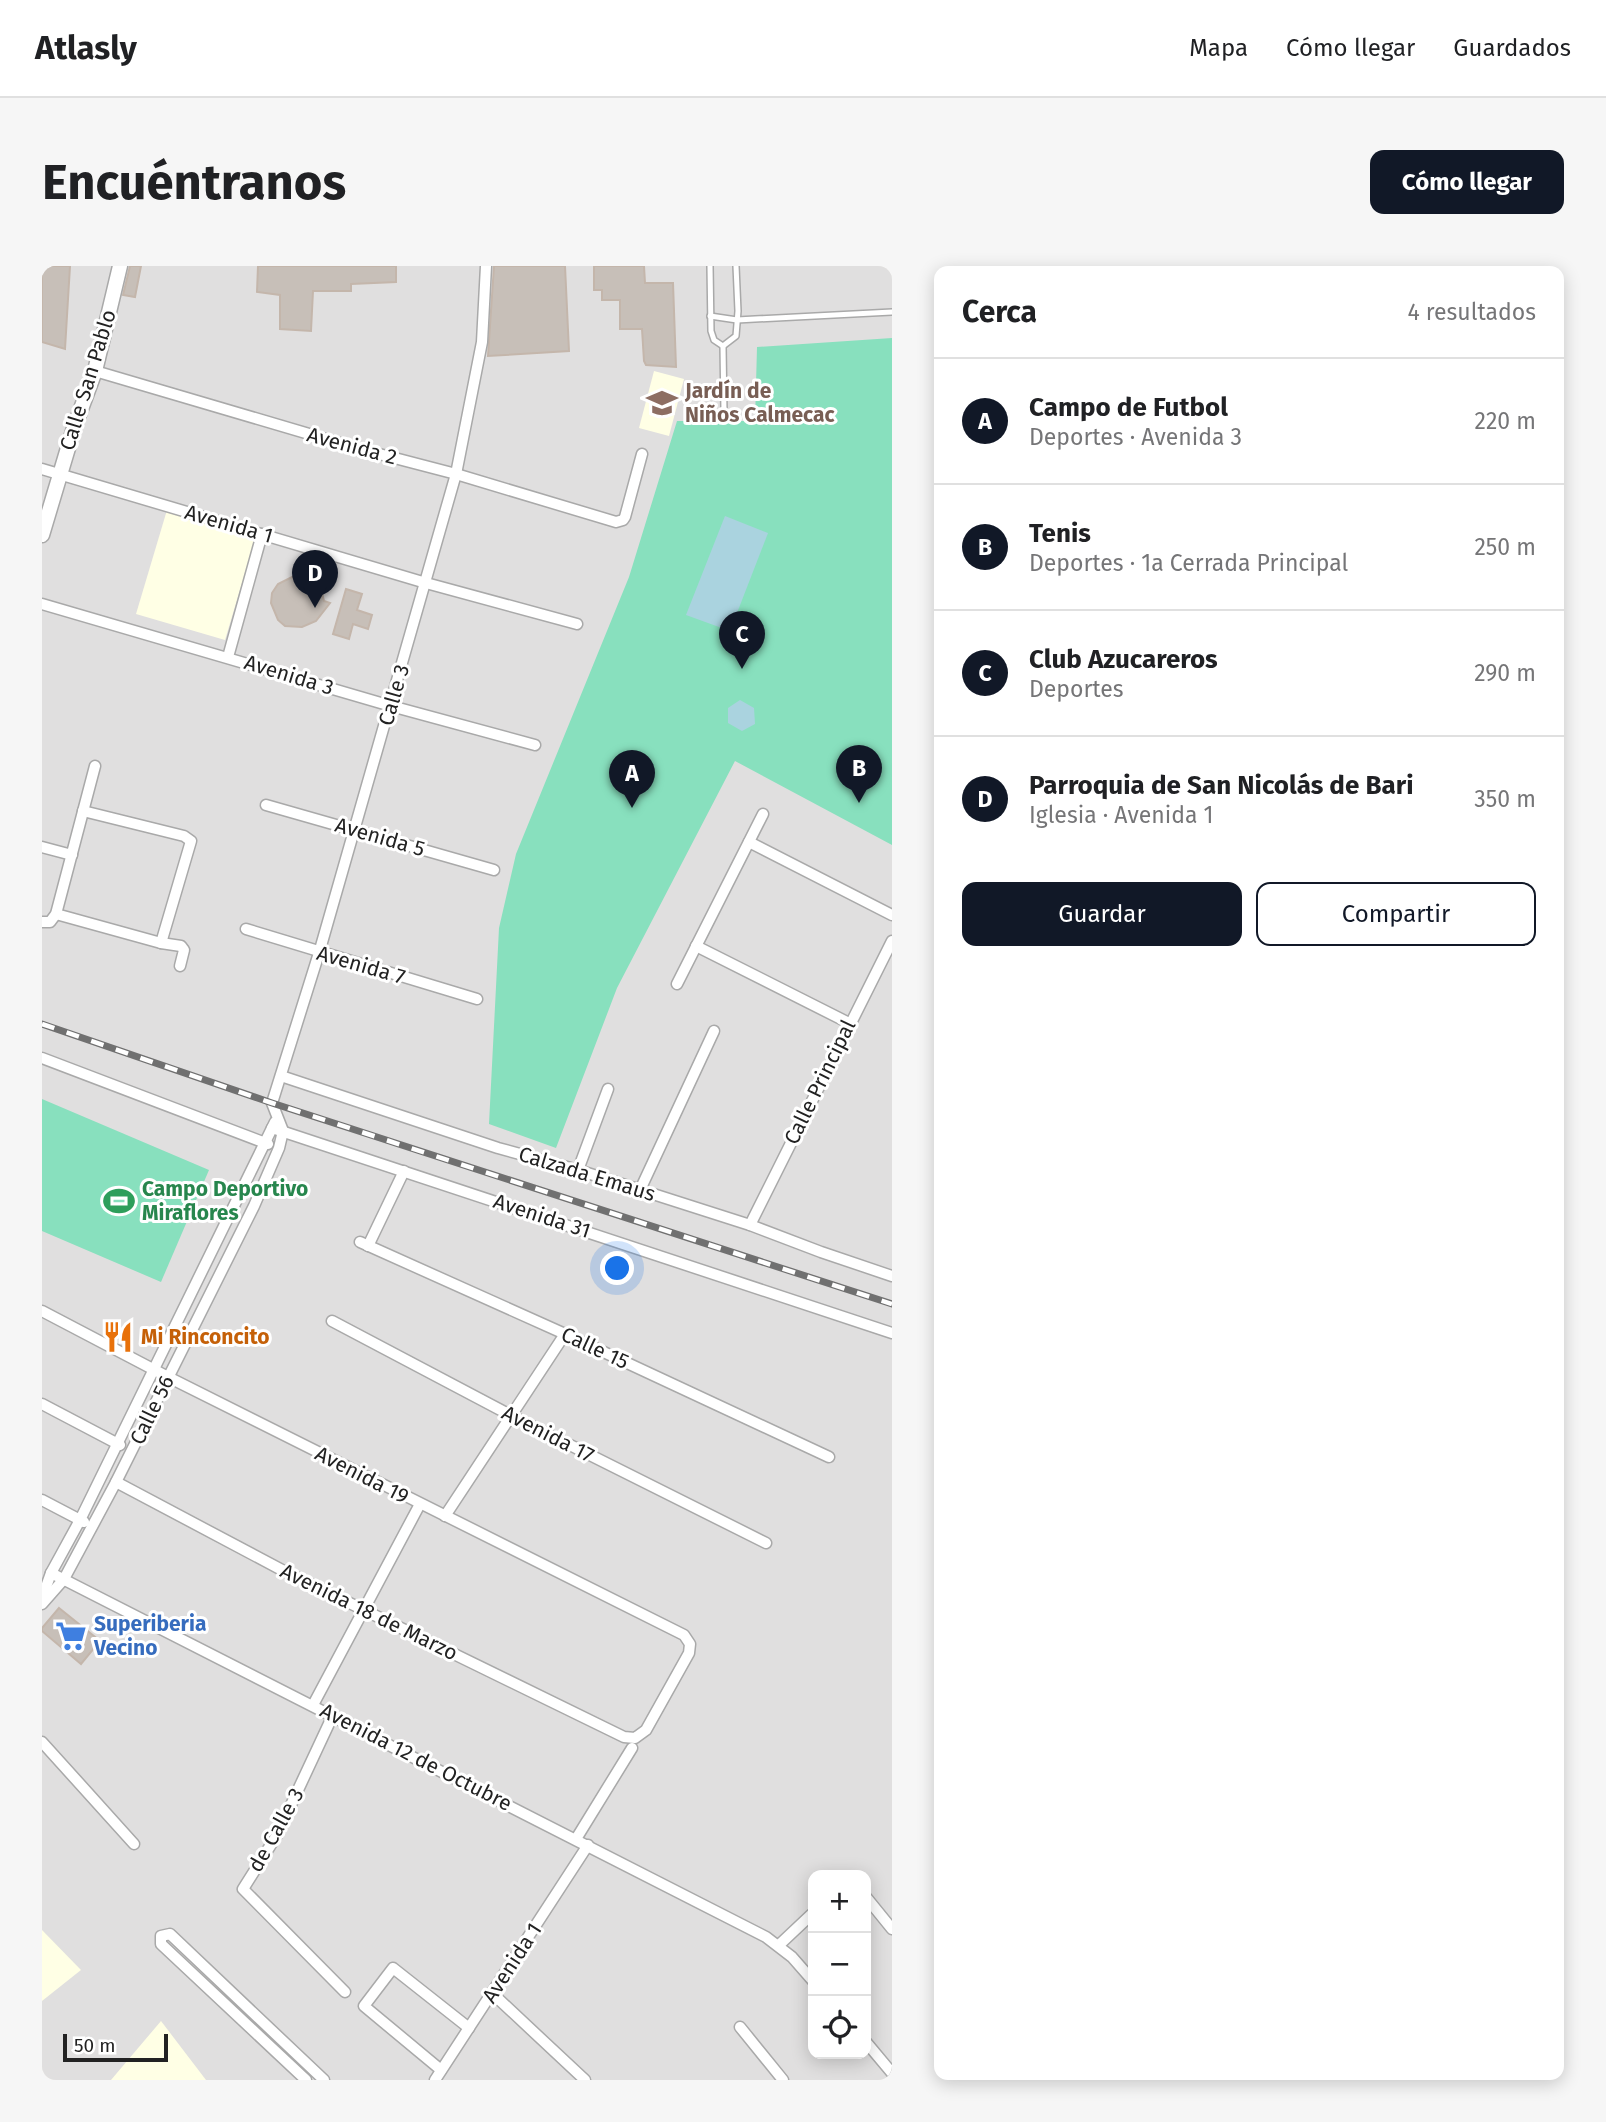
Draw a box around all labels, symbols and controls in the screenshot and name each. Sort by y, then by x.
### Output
text: Atlasly [35,28,137,68]
text: Mapa [1189,34,1248,62]
text: Cómo llegar [1286,34,1415,62]
text: Guardados [1453,34,1571,62]
button: Cómo llegar [1370,150,1564,214]
text: Encuéntranos [42,153,346,212]
text: Cerca [962,294,1037,330]
text: 4 resultados [1407,298,1536,326]
street label: Calle San Pablo [54,306,122,454]
place label: Jardín de Niños Calmecac [684,378,835,428]
school or university icon: Jardín de Niños Calmecac [645,386,679,420]
text: Campo de Futbol [1029,392,1228,423]
text: A [978,407,992,435]
text: 220 m [1475,407,1536,435]
street label: Avenida 2 [304,422,400,470]
text: Deportes · Avenida 3 [1029,423,1242,451]
street label: Avenida 1 [182,499,276,549]
text: Tenis [1029,518,1091,549]
text: B [978,533,992,561]
text: 250 m [1474,533,1536,561]
text: Deportes · 1a Cerrada Principal [1029,549,1348,577]
pin: D [292,550,338,608]
pin: C [719,611,765,669]
text: Club Azucareros [1029,644,1218,675]
street label: Avenida 3 [241,649,337,701]
text: C [978,659,992,687]
text: 290 m [1474,659,1536,687]
street label: Calle 3 [373,661,415,729]
text: Deportes [1029,675,1124,703]
pin: B [836,745,882,803]
pin: A [609,750,655,808]
text: Parroquia de San Nicolás de Bari [1029,770,1414,801]
text: D [978,785,992,813]
text: 350 m [1474,785,1536,813]
text: Iglesia · Avenida 1 [1029,801,1214,829]
street label: Avenida 5 [332,812,428,862]
button: Guardar [962,882,1242,946]
button: Compartir [1256,882,1536,946]
street label: Avenida 7 [314,940,408,990]
street label: Calle Principal [779,1015,861,1149]
street label: Calzada Emaus [516,1141,659,1207]
place label: Campo Deportivo Miraflores [142,1176,308,1226]
sports icon: Campo Deportivo Miraflores [102,1184,136,1218]
street label: Avenida 31 [490,1188,594,1244]
your location [600,1251,634,1285]
restaurant icon: Mi Rinconcito [101,1320,135,1354]
street label: Calle 15 [557,1321,633,1375]
place label: Mi Rinconcito [141,1324,269,1350]
street label: Calle 56 [124,1371,180,1449]
street label: Avenida 17 [498,1400,598,1468]
street label: Avenida 19 [311,1440,413,1510]
street label: Avenida 18 de Marzo [276,1558,462,1666]
place label: Superiberia Vecino [93,1611,206,1661]
supermarket icon: Superiberia Vecino [54,1619,88,1653]
street label: Avenida 12 de Octubre [316,1697,516,1817]
street label: de Calle 3 [242,1783,310,1877]
map controls [808,1870,871,2059]
button: + [808,1870,871,1933]
street label: Avenida 1 [476,1918,548,2008]
button: − [808,1933,871,1996]
button: locate [808,1996,871,2059]
scale bar [63,2031,168,2063]
text: 50 m [74,2034,115,2057]

